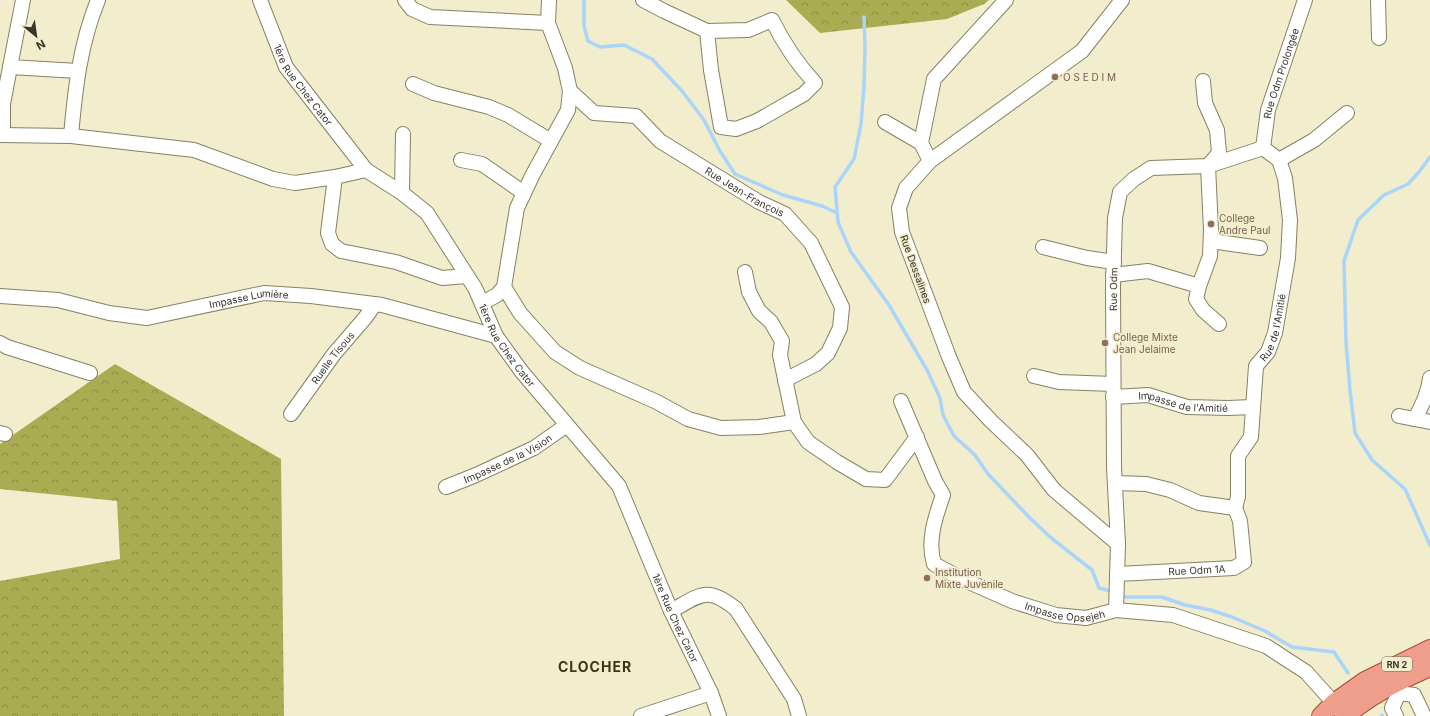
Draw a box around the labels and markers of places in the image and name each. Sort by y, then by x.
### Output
place label: O S E D I M [1063,71,1116,83]
marker: O S E D I M [1050,72,1060,82]
place label: College Andre Paul [1219,212,1271,236]
marker: College Andre Paul [1206,219,1216,229]
place label: College Mixte Jean Jelaime [1113,331,1178,355]
marker: College Mixte Jean Jelaime [1100,338,1110,348]
place label: Institution Mixte Juvénile [935,566,1004,590]
marker: Institution Mixte Juvénile [922,573,932,583]

